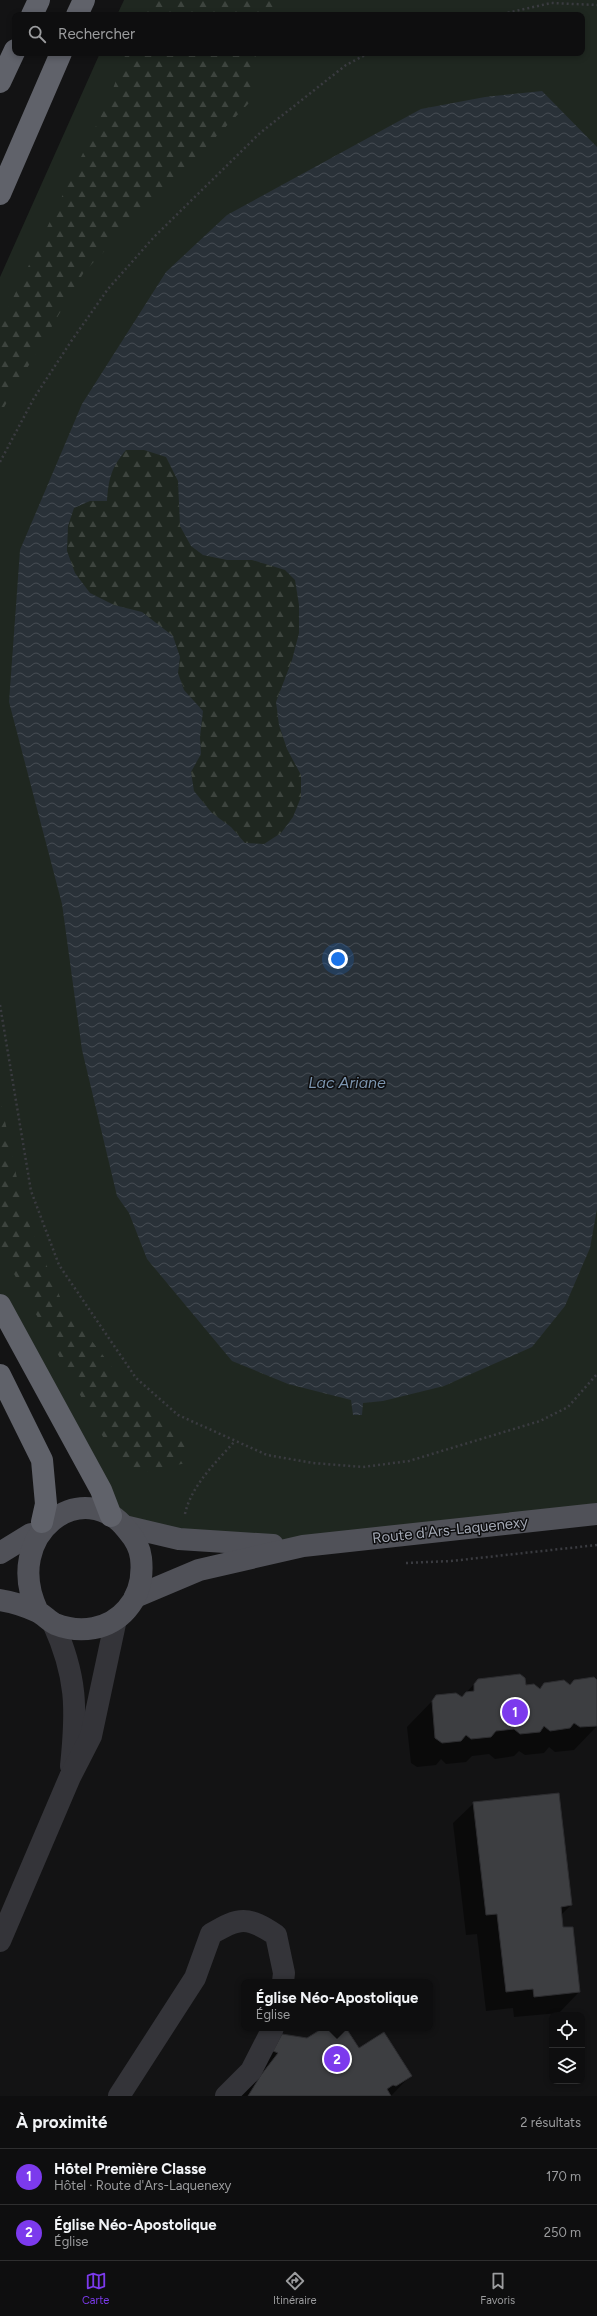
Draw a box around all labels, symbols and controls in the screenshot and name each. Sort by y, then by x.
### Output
search box [12,12,585,56]
icon: search [26,23,48,45]
text: Rechercher [58,25,135,43]
your location [328,949,348,969]
water label: Lac Ariane [308,1073,386,1092]
street label: Route d'Ars-Laquenexy [371,1513,529,1547]
pin: 1 [502,1697,528,1727]
popup [241,1979,433,2031]
text: Église Néo-Apostolique [256,1989,418,2007]
text: Église [256,2007,290,2022]
map controls [549,2012,585,2084]
button: locate [549,2012,585,2048]
pin: 2 [324,2044,350,2074]
button: layers [549,2048,585,2084]
text: À proximité [16,2112,107,2132]
text: 2 résultats [520,2115,581,2130]
text: Hôtel Première Classe [54,2160,206,2178]
text: 1 [26,2169,32,2184]
text: 170 m [546,2169,581,2184]
text: Hôtel · Route d'Ars-Laquenexy [54,2178,231,2193]
text: Église Néo-Apostolique [54,2216,217,2234]
text: 2 [25,2225,33,2240]
text: 250 m [544,2225,581,2240]
text: Église [54,2234,88,2249]
tab: Carte [82,2270,109,2307]
tab: Itinéraire [273,2270,317,2307]
tab: Favoris [480,2270,515,2307]

